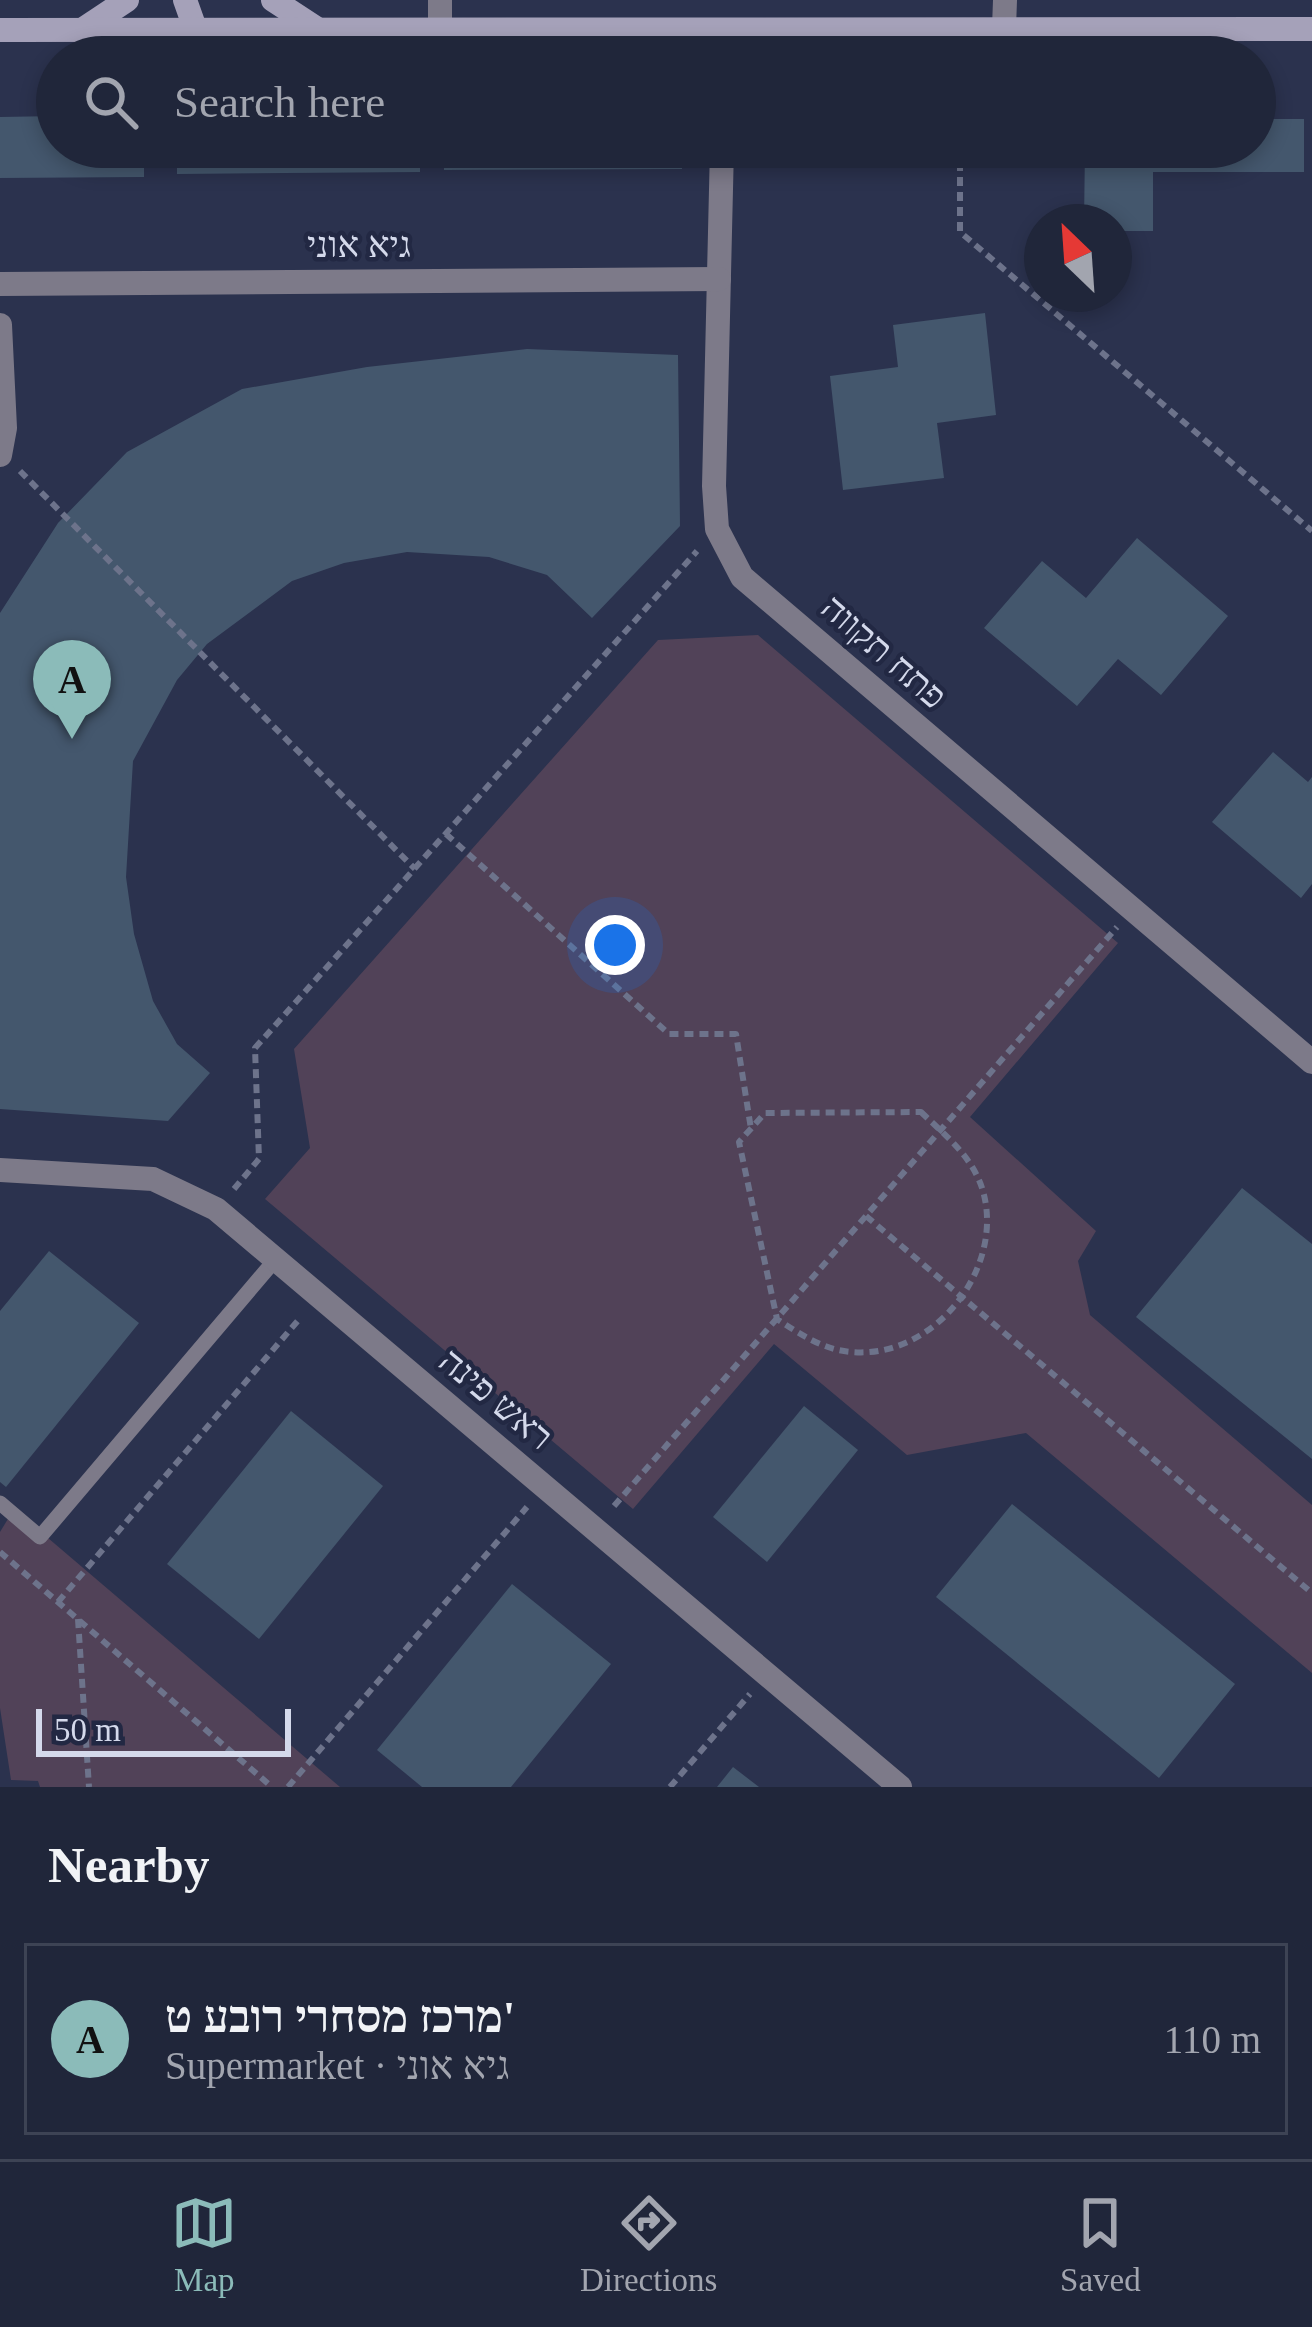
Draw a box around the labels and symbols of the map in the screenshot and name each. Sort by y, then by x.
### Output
north arrow [1024,204,1132,312]
street label: גיא אוני [307,225,411,265]
street label: פתח תקווה [814,587,954,717]
pin: A [33,640,111,739]
your location [585,915,645,975]
street label: ראש פינה [432,1340,560,1458]
scale bar [36,1703,291,1756]

